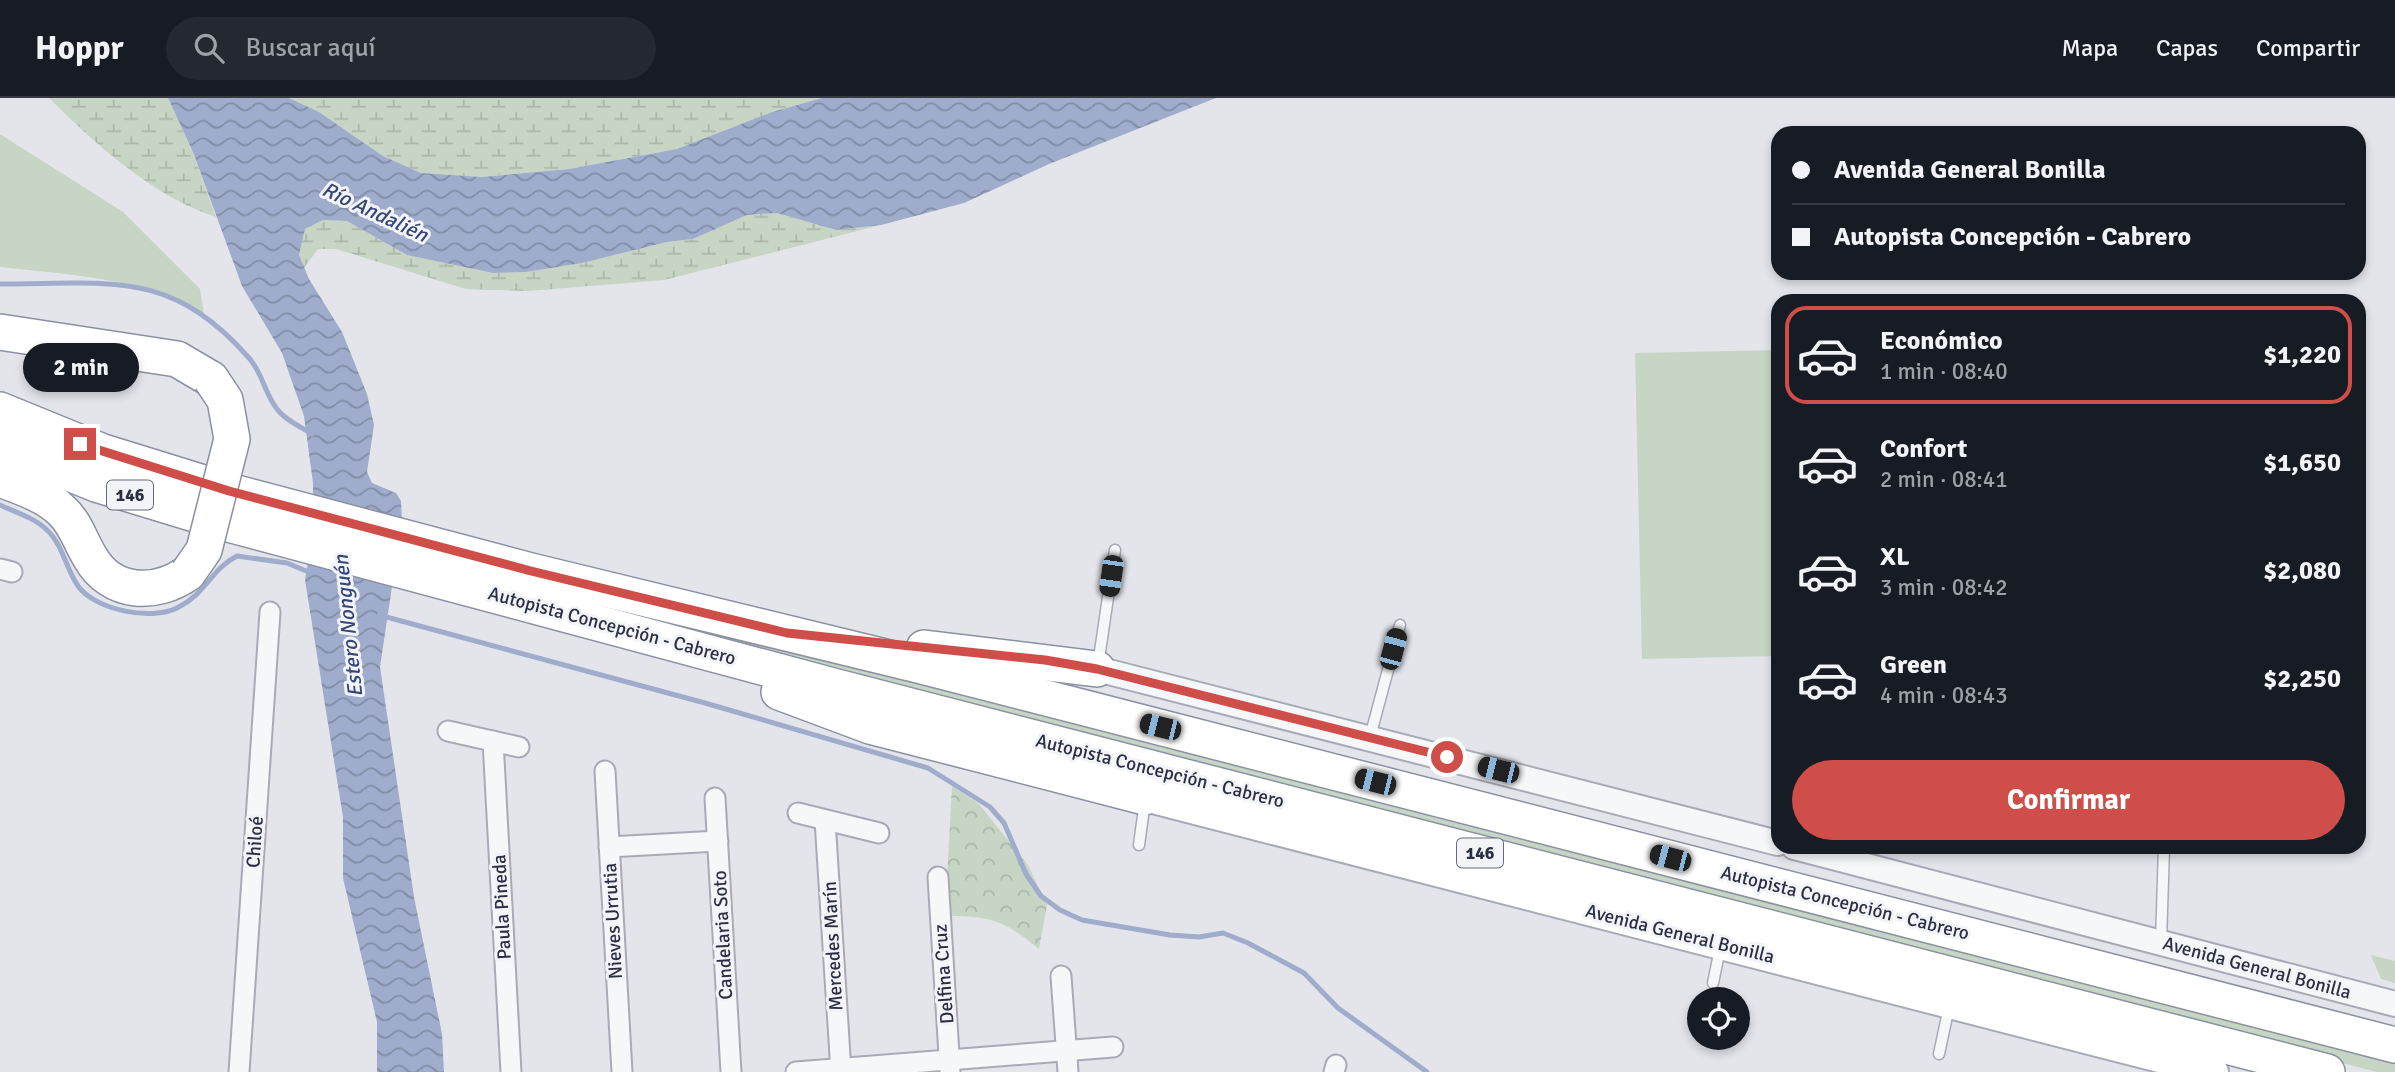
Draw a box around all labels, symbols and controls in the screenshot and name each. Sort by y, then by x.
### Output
search box [166,17,656,80]
text: Hoppr [35,28,124,69]
icon: search [190,29,228,67]
text: Buscar aquí [246,32,376,64]
text: Mapa [2062,33,2118,63]
text: Capas [2156,33,2218,63]
text: Compartir [2256,33,2360,63]
text: Avenida General Bonilla [1834,154,2106,186]
water label: Río Andalién [318,176,432,248]
text: Autopista Concepción - Cabrero [1834,221,2191,253]
icon: car [1796,324,1859,387]
text: Económico [1880,325,2003,357]
text: $1,220 [2263,339,2341,371]
callout: 2 min [22,342,138,392]
text: 2 min [53,353,109,382]
text: 1 min · 08:40 [1880,357,2008,386]
route end [64,428,96,460]
icon: car [1796,432,1859,495]
text: Confort [1880,433,1967,465]
text: $1,650 [2263,447,2341,479]
text: 2 min · 08:41 [1880,465,2008,494]
road number: 146 [107,480,153,510]
icon: car [1796,540,1859,603]
text: XL [1880,541,1910,573]
water label: Estero Nonguén [328,553,368,698]
car [1098,554,1125,598]
text: $2,080 [2263,555,2341,587]
text: 3 min · 08:42 [1880,573,2008,602]
street label: Autopista Concepción - Cabrero [486,581,739,671]
car [1378,626,1409,672]
icon: car [1796,648,1859,711]
text: Green [1880,649,1947,681]
text: $2,250 [2263,663,2341,695]
text: 4 min · 08:43 [1880,681,2008,710]
car [1138,712,1183,742]
street label: Autopista Concepción - Cabrero [1033,728,1287,814]
route start [1431,741,1463,773]
car [1476,755,1521,785]
button: Confirmar [1792,760,2345,840]
car [1353,767,1398,797]
street label: Chiloé [241,815,269,869]
road number: 146 [1457,838,1503,868]
car [1647,842,1694,874]
street label: Paula Pineda [487,854,517,960]
street label: Autopista Concepción - Cabrero [1718,860,1972,946]
street label: Nieves Urrutia [598,862,628,980]
street label: Candelaria Soto [708,870,738,1000]
street label: Mercedes Marín [818,881,848,1011]
street label: Avenida General Bonilla [1583,899,1777,969]
street label: Delfina Cruz [929,923,959,1025]
street label: Avenida General Bonilla [2160,931,2354,1005]
map controls [1687,987,1750,1050]
button: locate [1687,987,1750,1050]

